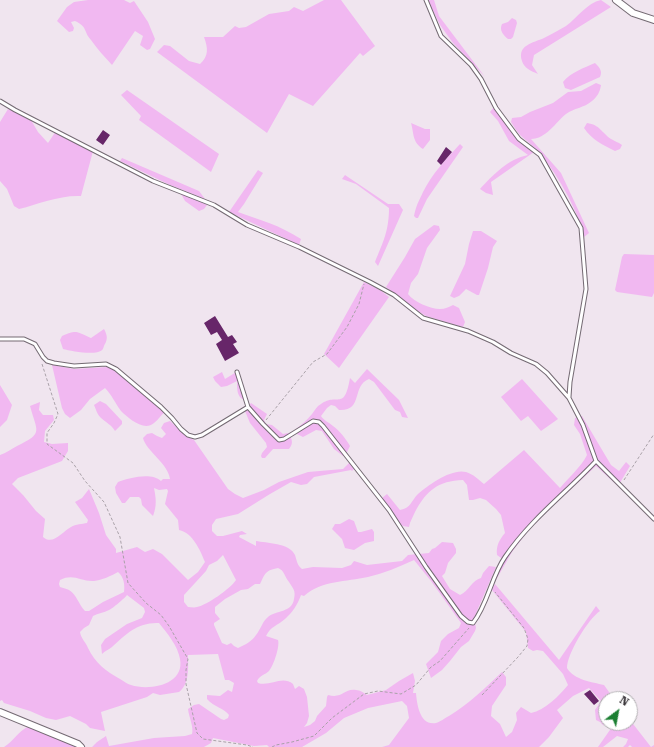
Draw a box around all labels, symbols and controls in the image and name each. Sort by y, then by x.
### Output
north arrow [598,691,638,731]
text: N [617,693,631,709]

